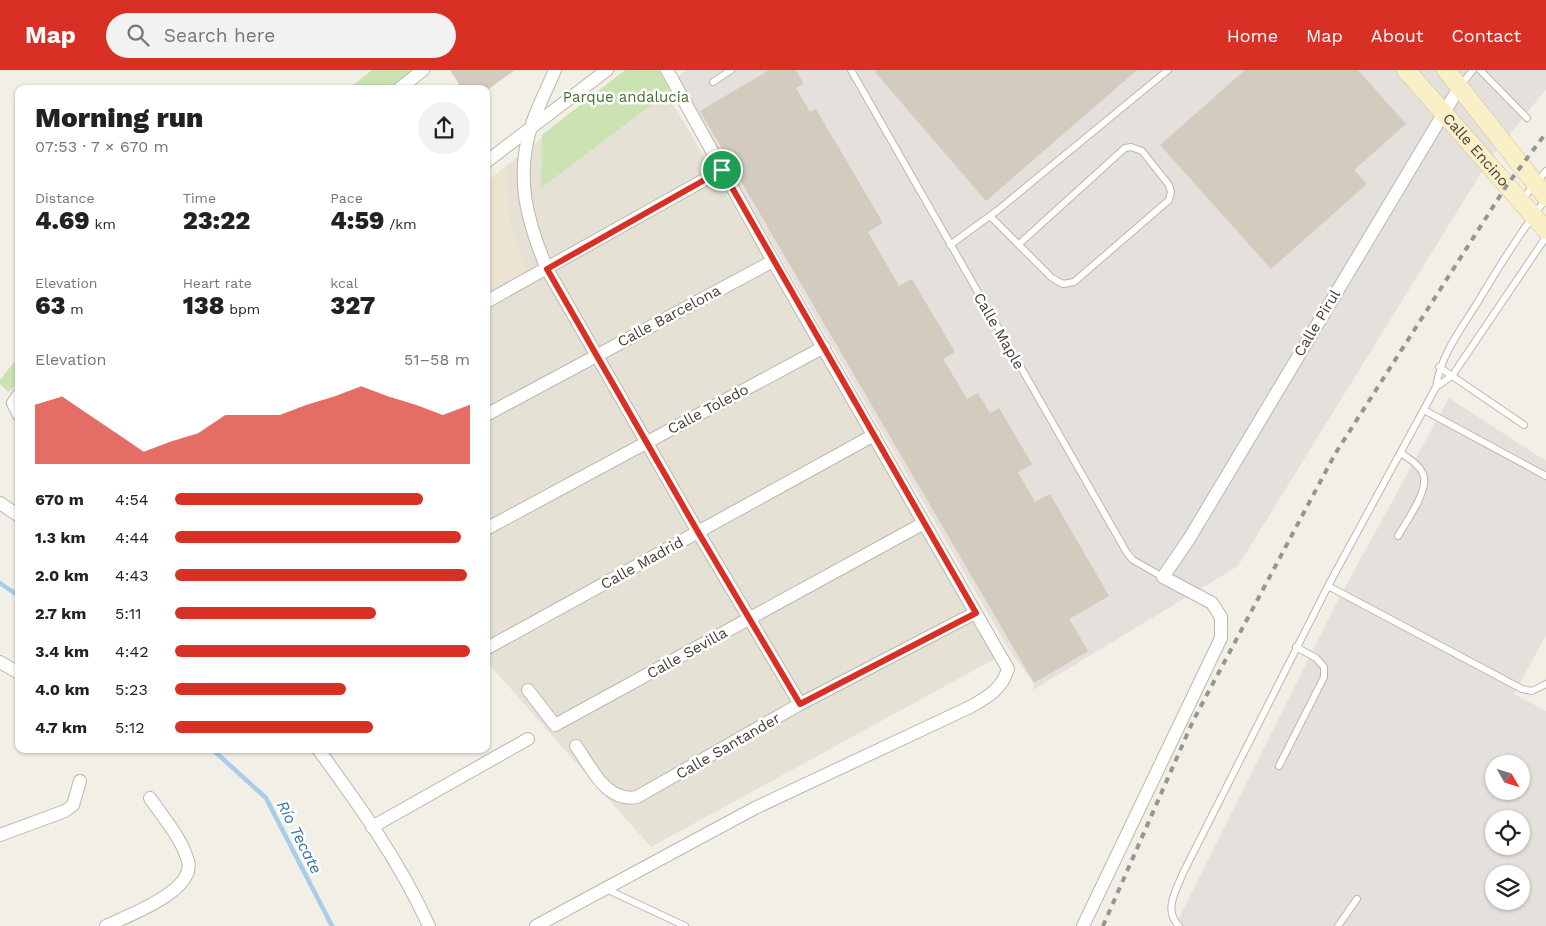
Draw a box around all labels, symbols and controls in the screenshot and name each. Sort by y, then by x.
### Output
search box [106,13,456,58]
text: Map [25,21,76,49]
icon: search [124,21,152,49]
text: Search here [164,24,275,47]
text: Home [1227,25,1278,46]
text: Map [1306,25,1343,46]
text: About [1371,25,1423,46]
text: Contact [1451,25,1521,46]
park label: Parque andalucia [563,88,690,106]
text: Morning run [35,101,203,134]
button: share [418,102,470,154]
street label: Calle Encino [1439,109,1513,190]
text: 07:53 · 7 × 670 m [35,137,169,156]
pin [701,149,743,191]
icon: arrive [708,156,736,184]
text: Distance [35,190,95,206]
text: Time [183,190,216,206]
text: Pace [330,190,363,206]
text: 4.69 [35,206,90,235]
text: 23:22 [183,206,250,235]
text: 4:59 [330,206,384,235]
text: km [90,216,116,232]
text: /km [384,216,417,232]
text: Elevation [35,275,98,291]
text: Heart rate [183,275,252,291]
text: kcal [330,275,358,291]
street label: Calle Barcelona [614,281,724,351]
street label: Calle Pirul [1290,286,1344,360]
street label: Calle Maple [970,289,1028,373]
text: 63 [35,291,65,320]
text: 138 [183,291,225,320]
text: 327 [330,291,375,320]
text: m [65,301,84,317]
text: bpm [225,301,260,317]
text: Elevation [35,350,106,369]
text: 51–58 m [404,350,470,369]
street label: Calle Toledo [664,380,752,438]
text: 670 m [35,490,84,509]
text: 4:54 [115,490,149,509]
text: 1.3 km [35,528,86,547]
text: 4:44 [115,528,149,547]
street label: Calle Madrid [597,533,687,593]
text: 2.0 km [35,566,89,585]
text: 4:43 [115,566,149,585]
text: 2.7 km [35,604,86,623]
text: 5:11 [115,604,142,623]
street label: Calle Sevilla [644,623,731,683]
text: 3.4 km [35,642,89,661]
text: 4:42 [115,642,149,661]
text: 4.0 km [35,680,90,699]
text: 5:23 [115,680,148,699]
street label: Calle Santander [673,709,783,783]
text: 4.7 km [35,718,87,737]
text: 5:12 [115,718,145,737]
north arrow [1485,755,1530,800]
map controls [1485,755,1530,910]
water label: Río Tecate [273,797,326,877]
button: locate [1485,810,1530,855]
button: layers [1485,865,1530,910]

